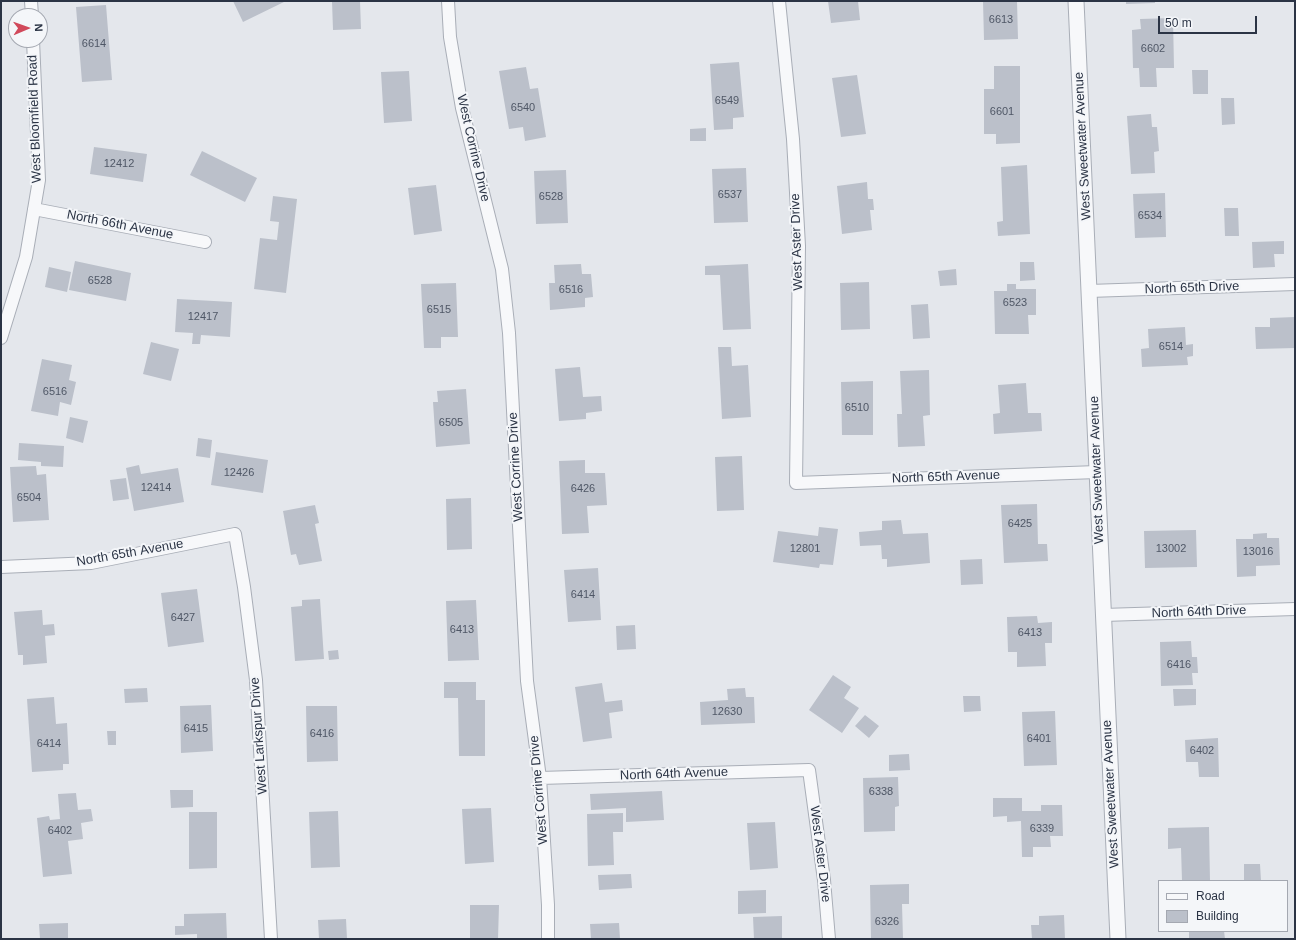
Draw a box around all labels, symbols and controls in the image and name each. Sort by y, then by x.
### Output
north arrow [8,8,48,48]
scale bar [1160,8,1259,34]
house number: 6613 [989,13,1013,27]
text: 50 m [1165,16,1192,30]
text: N [33,23,45,32]
house number: 6614 [82,37,106,51]
house number: 6602 [1141,42,1165,56]
street label: West Bloomfield Road [25,55,45,183]
street label: West Sweetwater Avenue [1071,72,1095,220]
street label: West Corrine Drive [453,93,493,203]
house number: 6549 [715,94,739,108]
house number: 6540 [511,101,535,115]
house number: 6601 [990,105,1014,119]
house number: 12412 [104,157,134,171]
house number: 6537 [718,188,742,202]
house number: 6528 [539,190,563,204]
street label: West Aster Drive [788,193,806,291]
street label: North 66th Avenue [65,207,175,243]
house number: 6534 [1138,209,1162,223]
house number: 6528 [88,274,112,288]
street label: North 65th Drive [1144,279,1240,297]
house number: 6516 [559,283,583,297]
house number: 6523 [1003,296,1027,310]
house number: 6515 [427,303,451,317]
house number: 12417 [188,310,218,324]
house number: 6514 [1159,340,1183,354]
house number: 6516 [43,385,67,399]
street label: West Sweetwater Avenue [1087,396,1107,544]
house number: 6510 [845,401,869,415]
street label: West Corrine Drive [505,412,527,522]
house number: 6505 [439,416,463,430]
house number: 12426 [224,466,254,480]
street label: North 65th Avenue [892,467,1000,487]
house number: 12414 [141,481,171,495]
house number: 6426 [571,482,595,496]
house number: 6504 [17,491,41,505]
house number: 6425 [1008,517,1032,531]
street label: North 65th Avenue [75,536,185,570]
house number: 12801 [790,542,820,556]
house number: 13002 [1156,542,1186,556]
house number: 13016 [1243,545,1273,559]
house number: 6414 [571,588,595,602]
street label: North 64th Drive [1151,603,1247,621]
house number: 6427 [171,611,195,625]
house number: 6413 [450,623,474,637]
house number: 6413 [1018,626,1042,640]
house number: 6416 [1167,658,1191,672]
street label: West Larkspur Drive [247,677,271,795]
house number: 12630 [712,705,742,719]
street label: West Sweetwater Avenue [1099,720,1123,868]
house number: 6415 [184,722,208,736]
house number: 6416 [310,727,334,741]
house number: 6401 [1027,732,1051,746]
street label: West Corrine Drive [526,735,552,845]
house number: 6414 [37,737,61,751]
house number: 6402 [1190,744,1214,758]
street label: North 64th Avenue [620,764,728,784]
house number: 6338 [869,785,893,799]
street label: West Aster Drive [806,805,834,903]
house number: 6339 [1030,822,1054,836]
house number: 6402 [48,824,72,838]
legend [1158,880,1288,932]
text: Road [1196,889,1225,903]
text: Building [1196,909,1239,923]
house number: 6326 [875,915,899,929]

